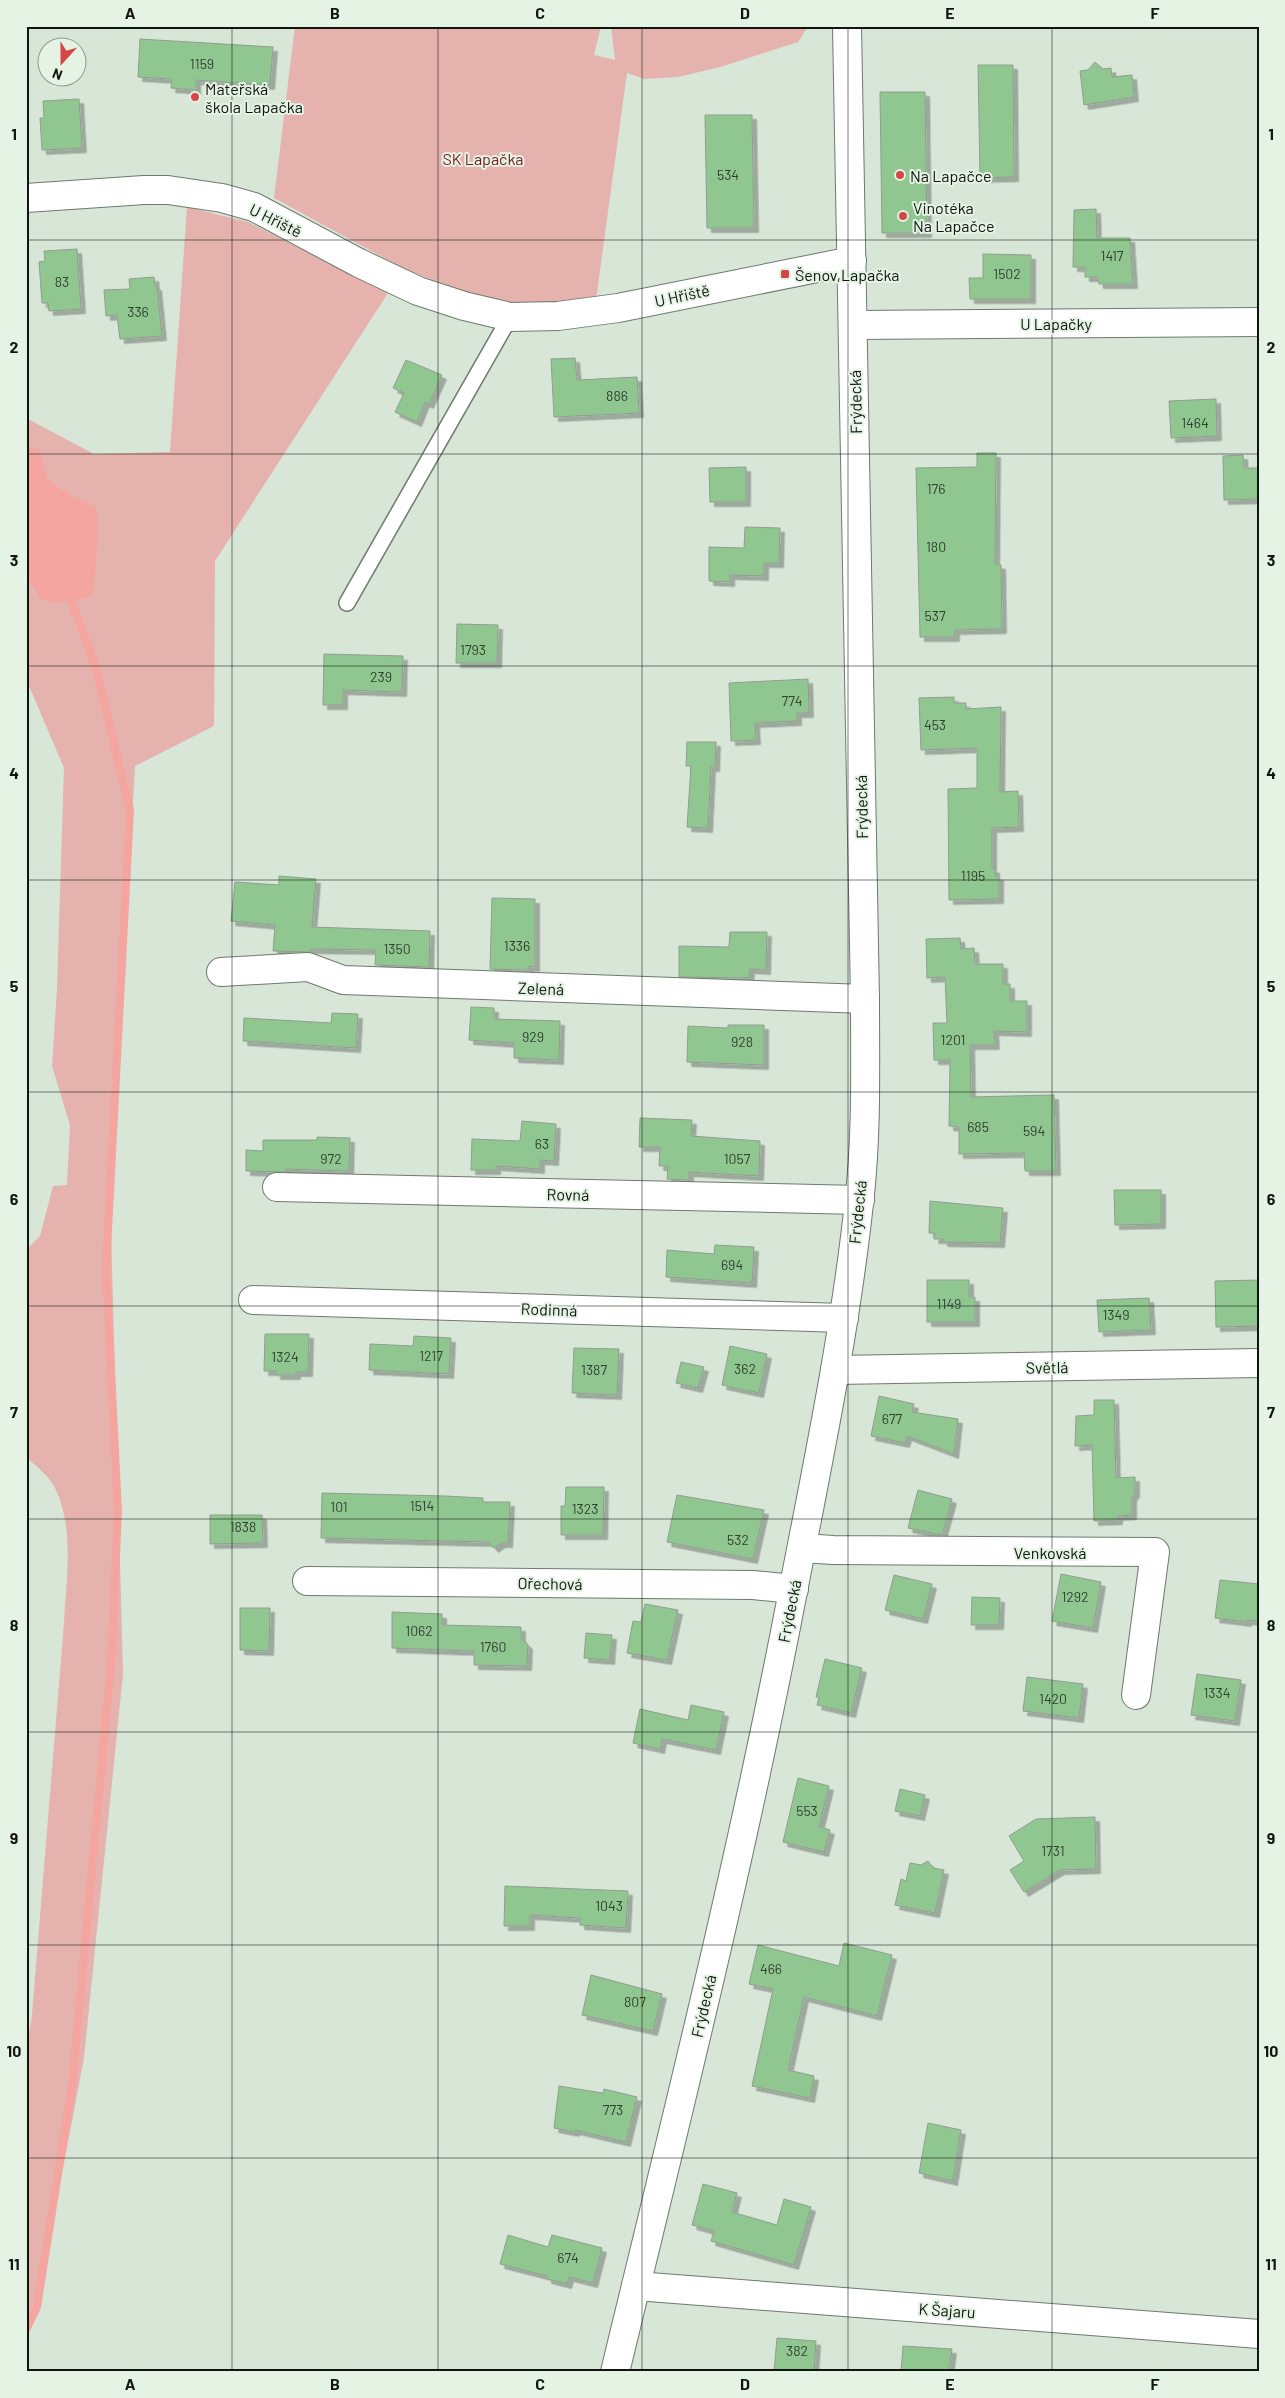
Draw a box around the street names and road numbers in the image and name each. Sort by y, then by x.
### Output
street label: U Hřiště [247,199,305,241]
street label: U Hřiště [653,280,711,310]
street label: U Lapačky [1020,314,1092,333]
street label: Frýdecká [845,370,865,434]
street label: Frýdecká [851,775,871,839]
street label: Zelená [518,978,564,998]
street label: Frýdecká [844,1179,870,1245]
street label: Rovná [547,1184,589,1204]
street label: Rodinná [520,1299,578,1319]
street label: Světlá [1025,1357,1069,1377]
street label: Venkovská [1014,1543,1086,1562]
street label: Ořechová [517,1573,583,1593]
street label: Frýdecká [774,1578,804,1644]
street label: Frýdecká [687,1973,719,2039]
street label: K Šajaru [918,2299,976,2321]

